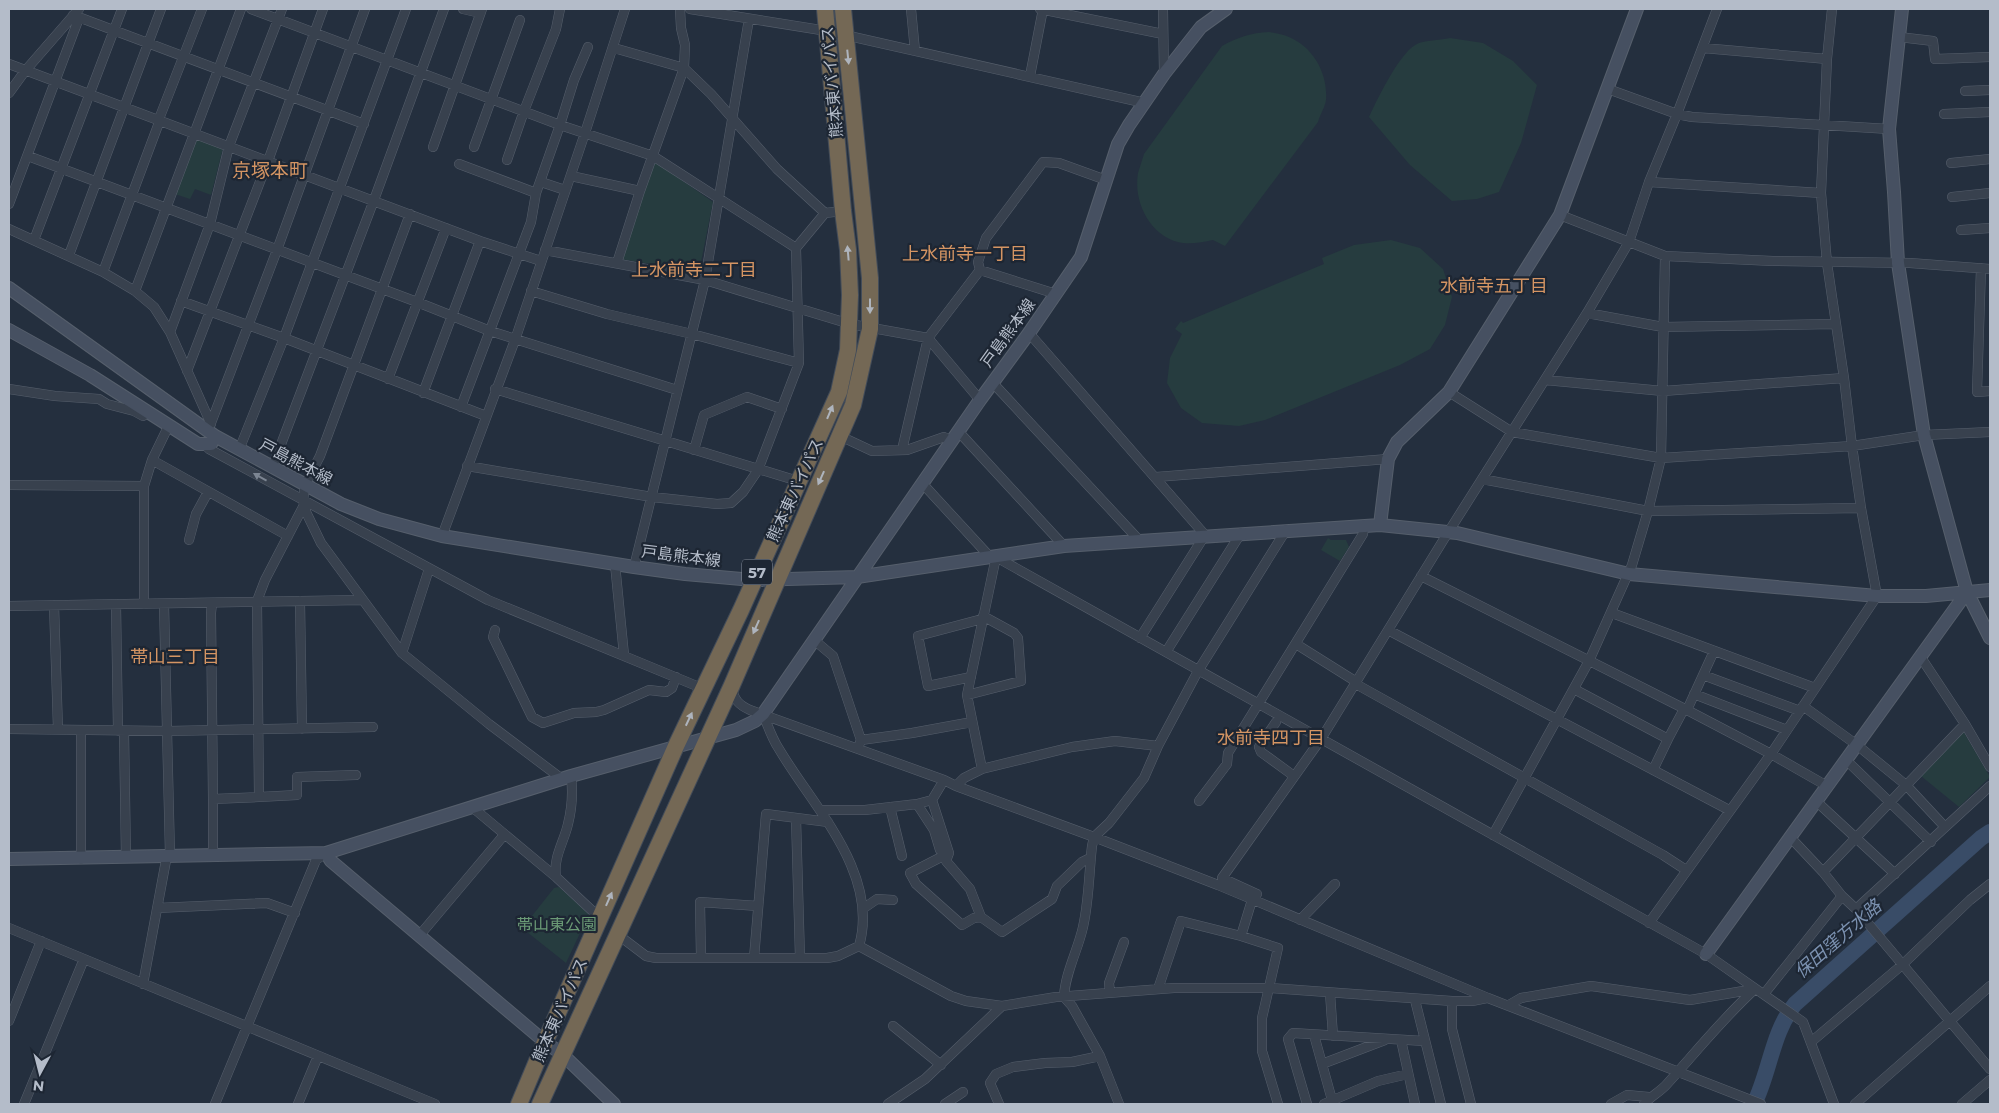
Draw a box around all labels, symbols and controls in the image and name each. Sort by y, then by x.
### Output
street label: 熊本東バイパス [818,26,846,138]
one-way arrow [844,50,852,66]
district label: 京塚本町 [232,159,308,182]
district label: 上水前寺一丁目 [902,243,1028,265]
one-way arrow [844,244,852,260]
district label: 上水前寺二丁目 [631,259,757,281]
district label: 水前寺五丁目 [1440,275,1548,297]
street label: 戸島熊本線 [977,295,1039,371]
one-way arrow [866,298,874,314]
one-way arrow [827,405,835,419]
street label: 戸島熊本線 [256,435,336,489]
street label: 熊本東バイパス [763,435,827,545]
one-way arrow [817,471,825,485]
one-way arrow [253,473,268,481]
street label: 戸島熊本線 [640,542,722,570]
road number: 57 [742,560,772,584]
one-way arrow [752,620,760,634]
district label: 帯山三丁目 [130,646,220,668]
one-way arrow [686,712,694,726]
district label: 水前寺四丁目 [1217,727,1325,749]
one-way arrow [606,892,614,906]
water label: 保田窪方水路 [1790,894,1887,983]
park label: 帯山東公園 [517,915,597,934]
street label: 熊本東バイパス [529,955,591,1065]
north arrow [15,1048,65,1098]
text: N [32,1076,45,1096]

